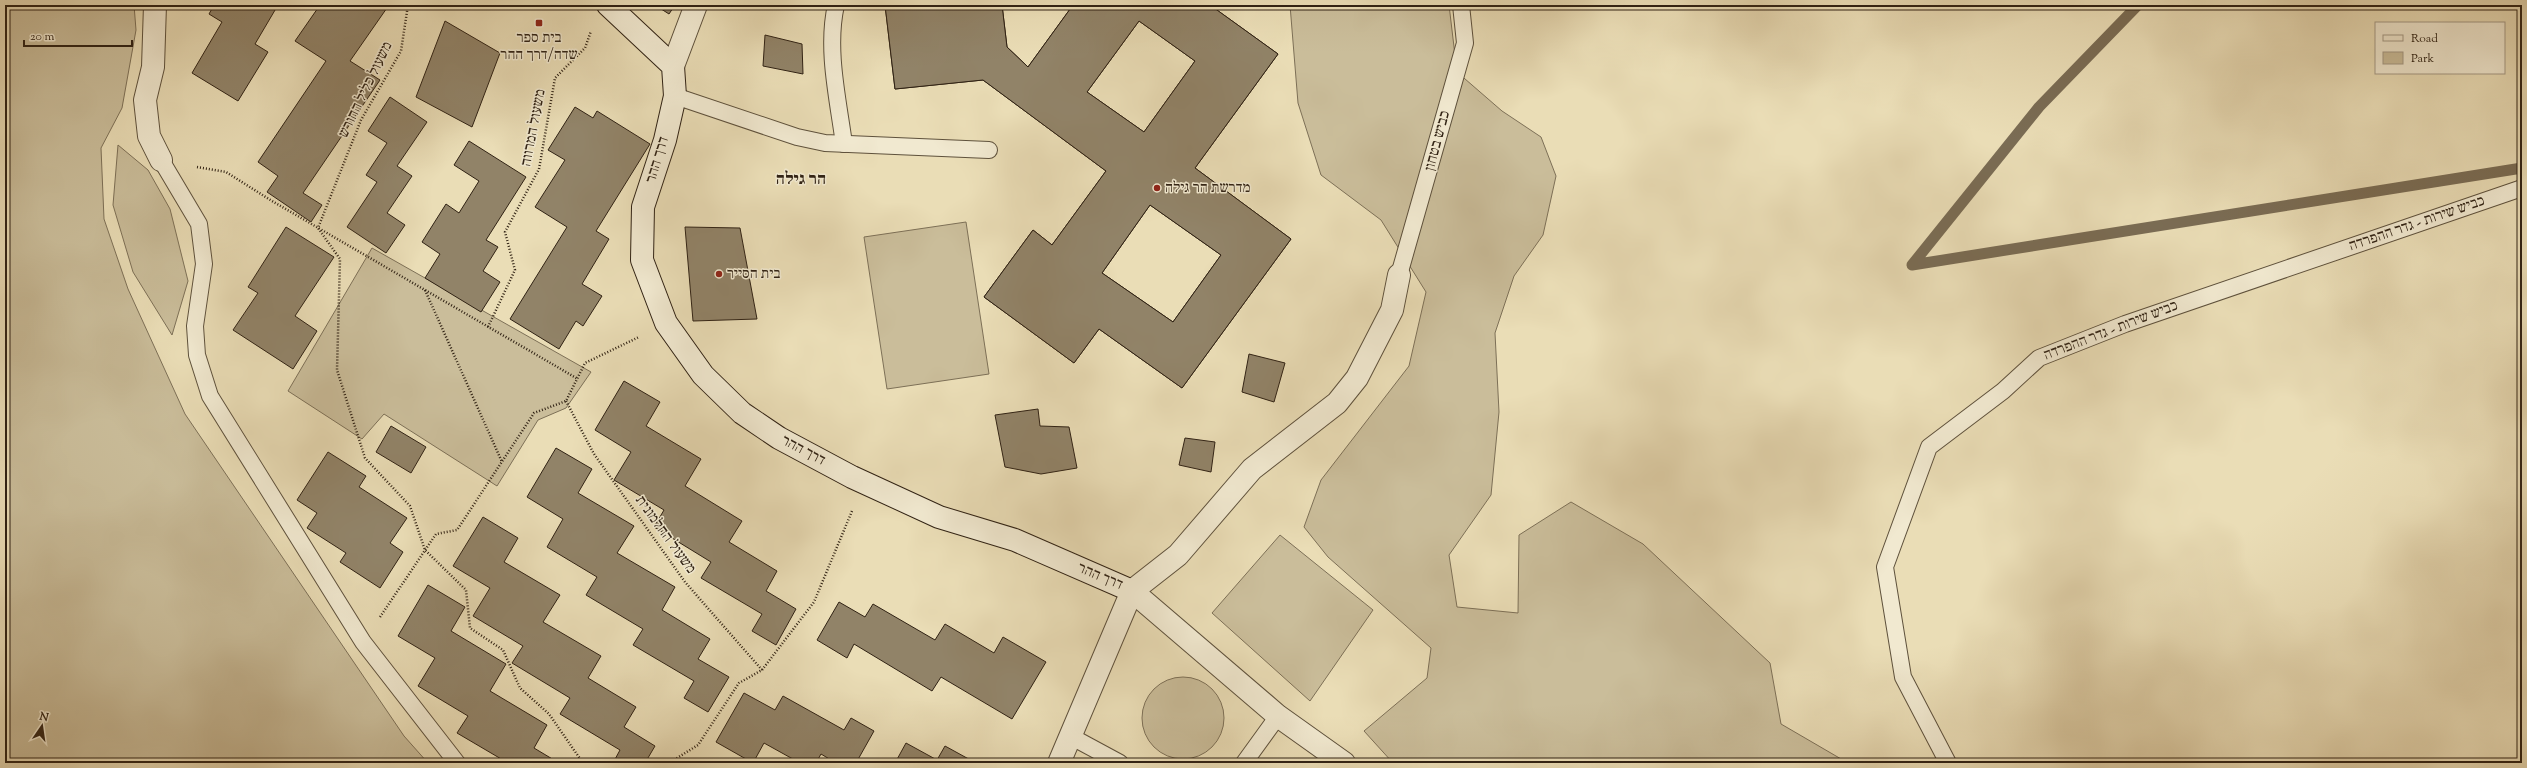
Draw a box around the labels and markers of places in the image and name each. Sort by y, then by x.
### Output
marker: בית ספר שדה/דרך ההר [534,18,544,28]
place label: בית ספר שדה/דרך ההר [500,28,578,66]
place label: מדרשת הר גילה [1165,178,1250,199]
marker: מדרשת הר גילה [1152,183,1162,193]
place label: בית הסייר [727,264,781,285]
marker: בית הסייר [714,269,724,279]

